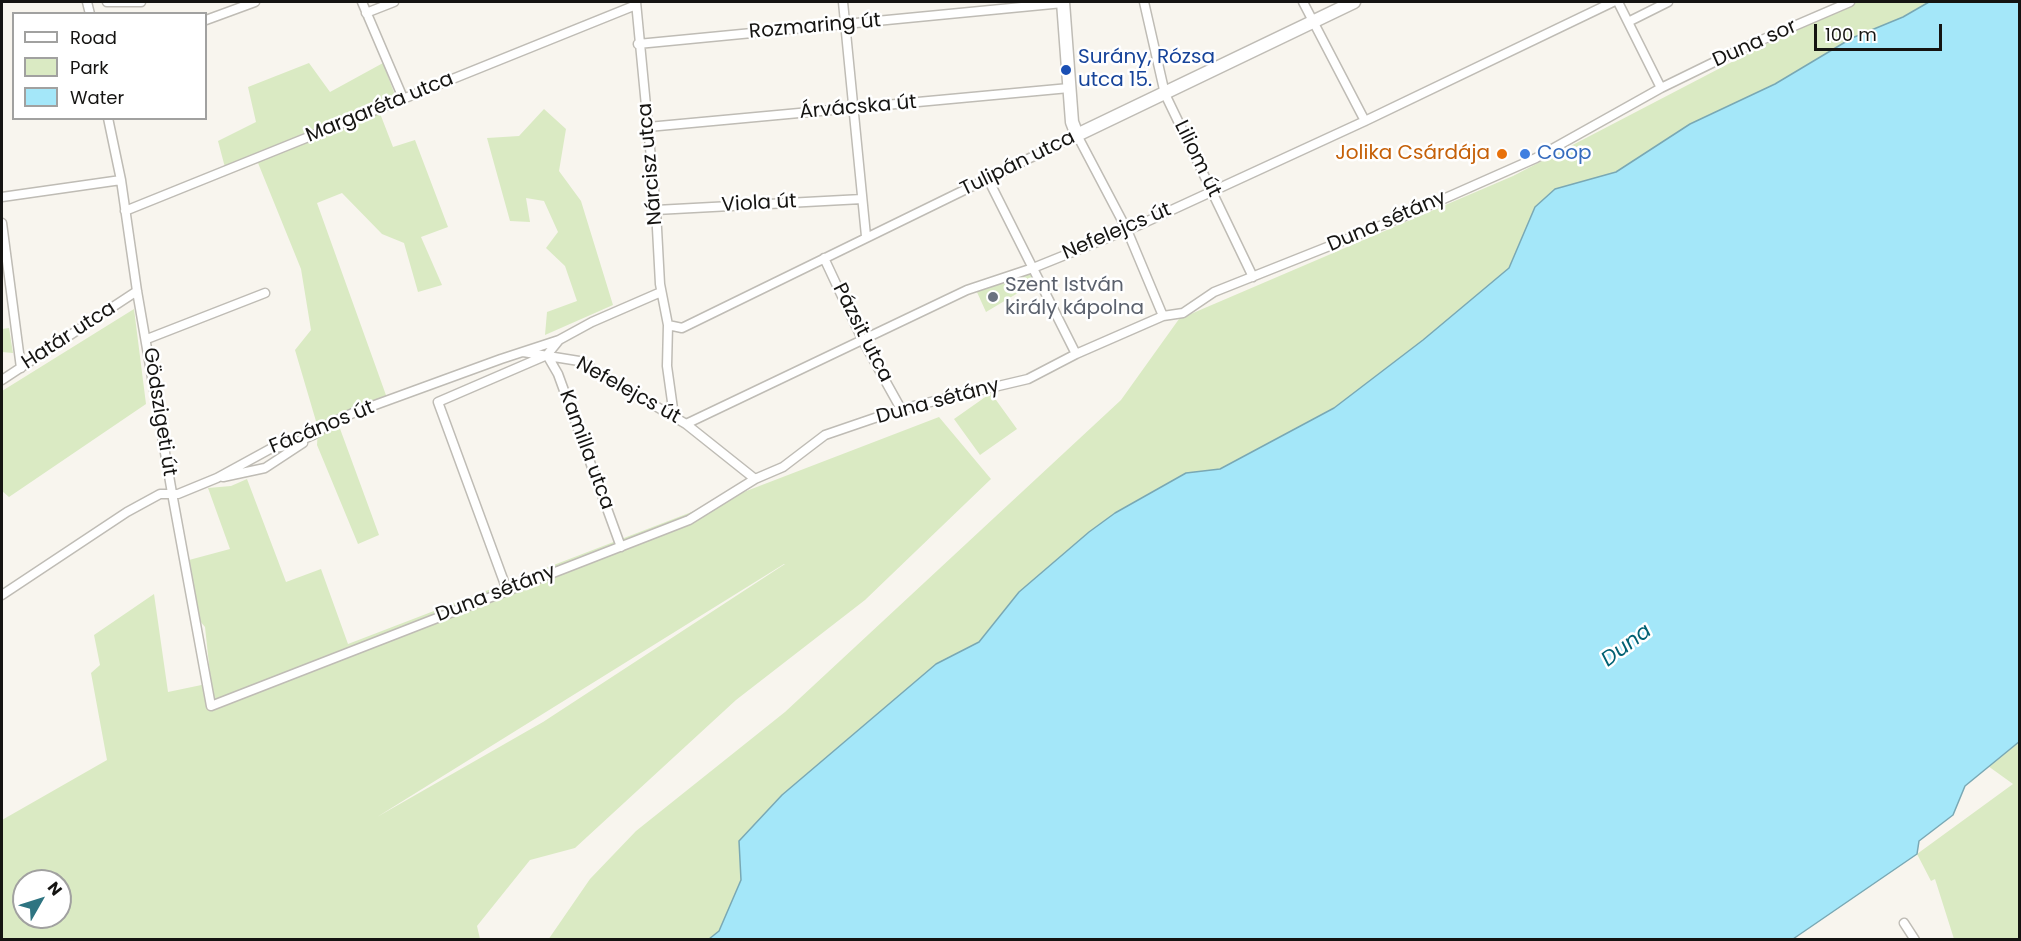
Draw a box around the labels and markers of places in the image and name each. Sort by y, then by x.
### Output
place label: Surány, Rózsa utca 15. [1078,46,1215,93]
marker: Surány, Rózsa utca 15. [1059,63,1073,77]
place label: Jolika Csárdája [1335,142,1490,166]
place label: Coop [1537,142,1592,166]
marker: Jolika Csárdája [1495,147,1509,161]
marker: Coop [1518,147,1532,161]
place label: Szent István király kápolna [1005,274,1144,321]
marker: Szent István király kápolna [986,290,1000,304]

